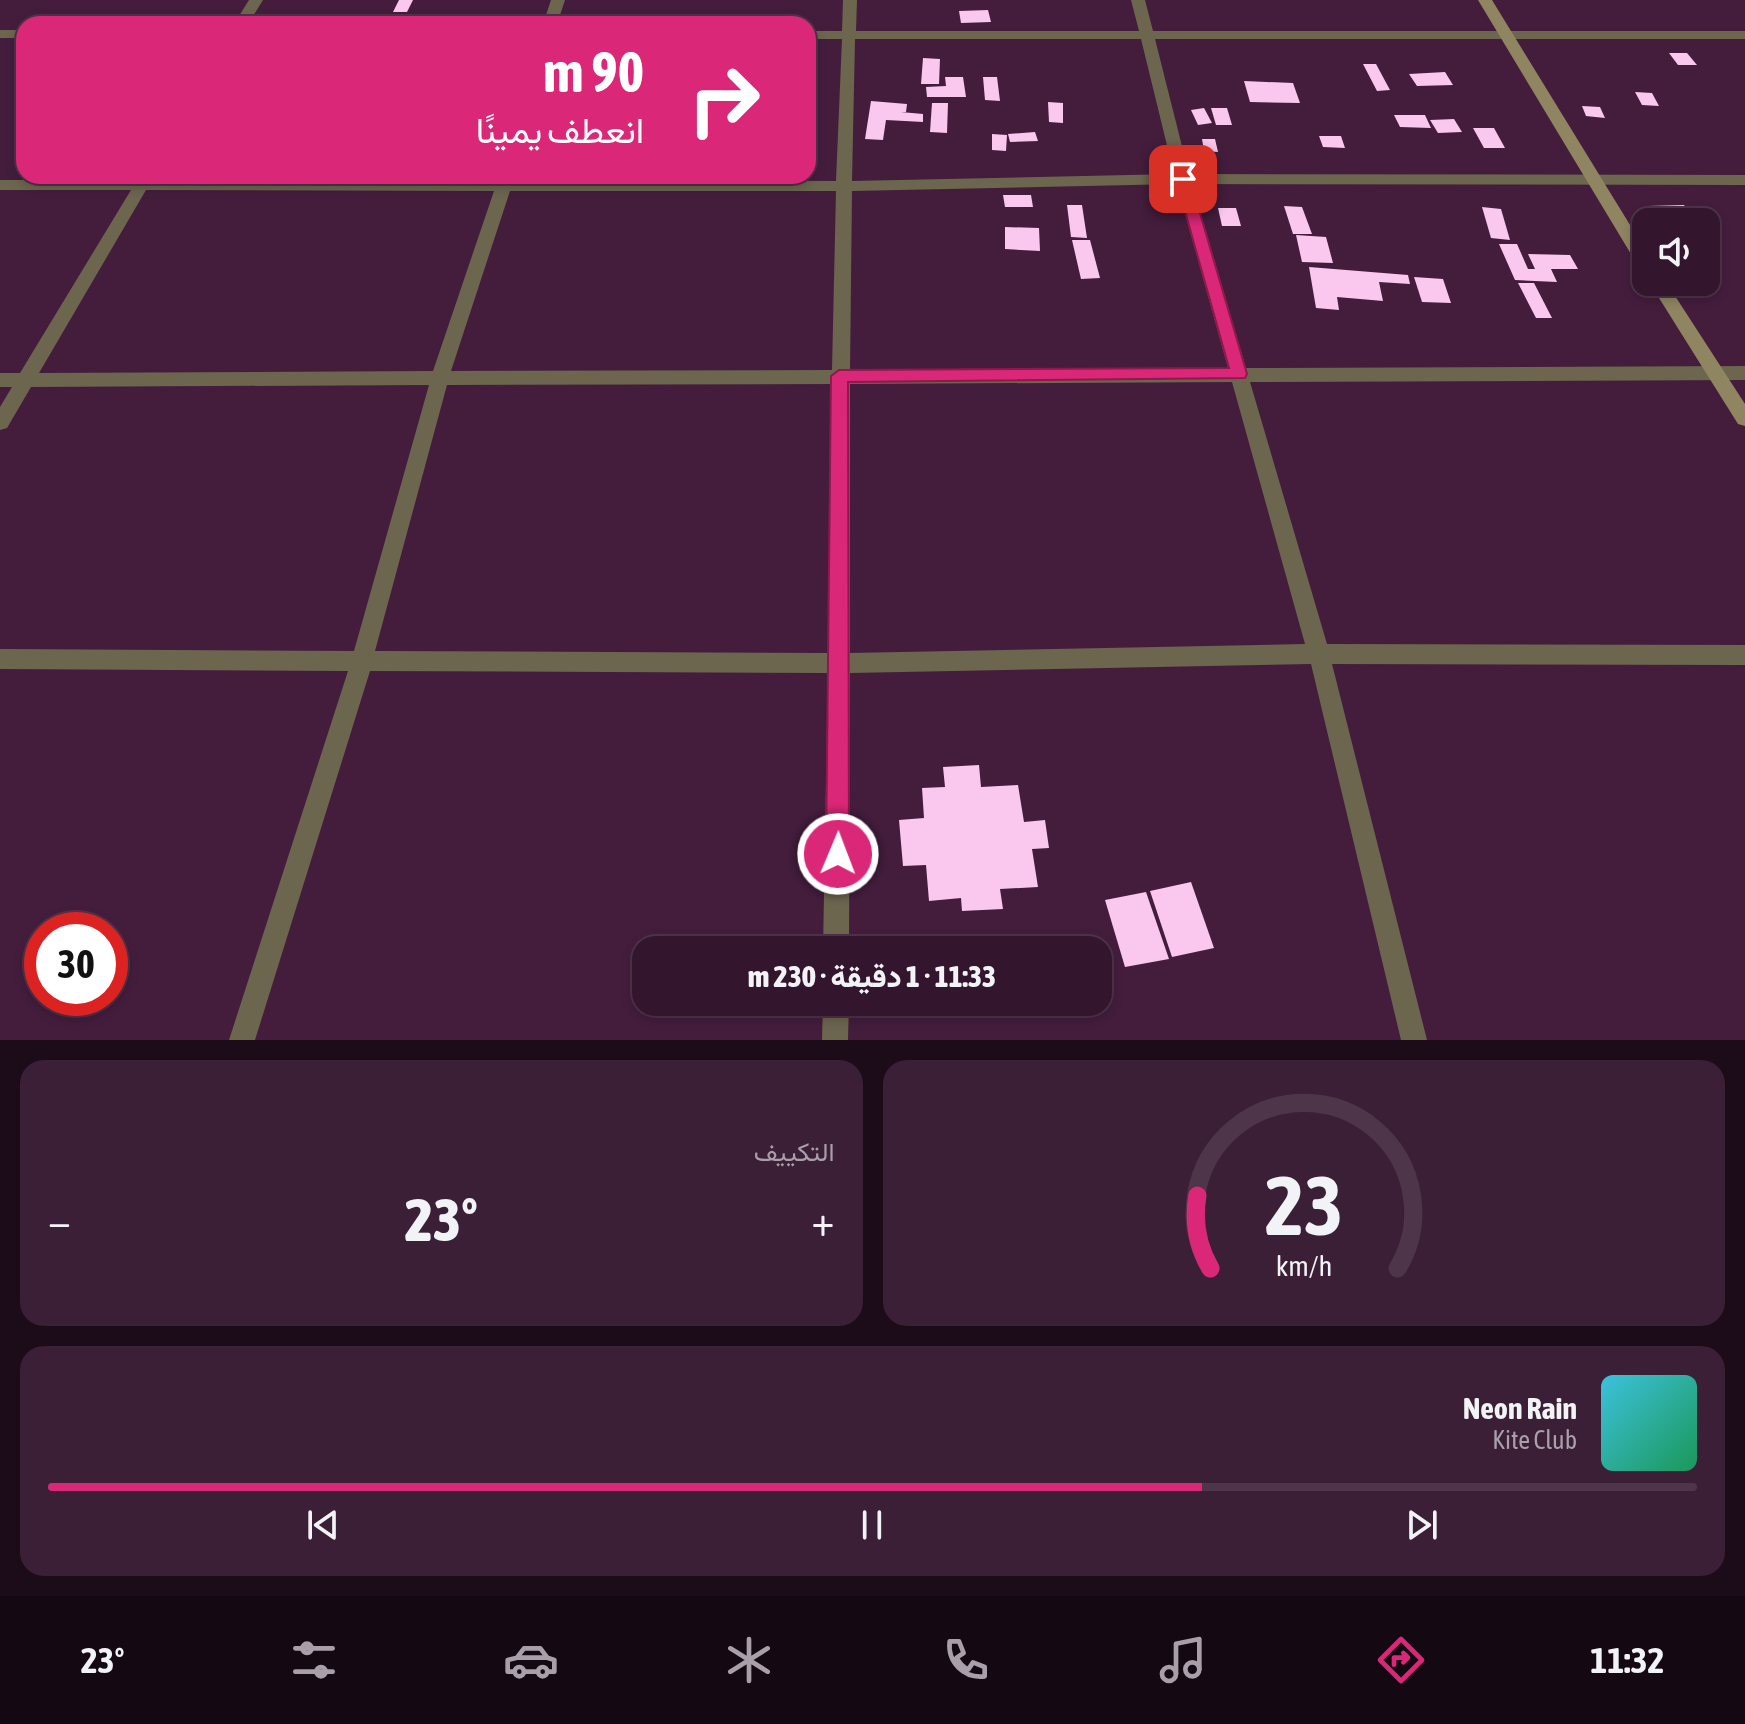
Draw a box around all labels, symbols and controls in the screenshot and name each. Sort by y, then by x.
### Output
text: 90 m [543,40,644,104]
icon: right [672,48,776,152]
text: انعطف يمينًا [476,109,644,151]
pin [1149,145,1217,213]
icon: arrive [1161,157,1205,201]
map controls [1632,208,1720,296]
button: sound [1632,208,1720,296]
position arrow [796,812,880,896]
speed limit sign: 30 [24,912,128,1016]
text: 11:33 · 1 دقيقة · 230 m [748,959,996,993]
text: التكييف [754,1137,835,1167]
text: 23 [1265,1157,1343,1253]
text: 23° [405,1185,478,1254]
text: − [48,1195,71,1245]
text: + [812,1195,835,1245]
text: km/h [1275,1249,1332,1282]
text: Neon Rain [1463,1391,1577,1425]
text: Kite Club [1492,1425,1577,1455]
icon: previous [301,1503,345,1547]
icon: pause [850,1503,894,1547]
icon: next [1400,1503,1444,1547]
icon: filters [286,1632,342,1688]
icon: car [503,1632,559,1688]
icon: climate [721,1632,777,1688]
icon: phone [938,1632,994,1688]
icon: music [1155,1632,1211,1688]
icon: directions [1373,1632,1429,1688]
text: 23° [81,1639,124,1681]
text: 11:32 [1590,1639,1664,1681]

